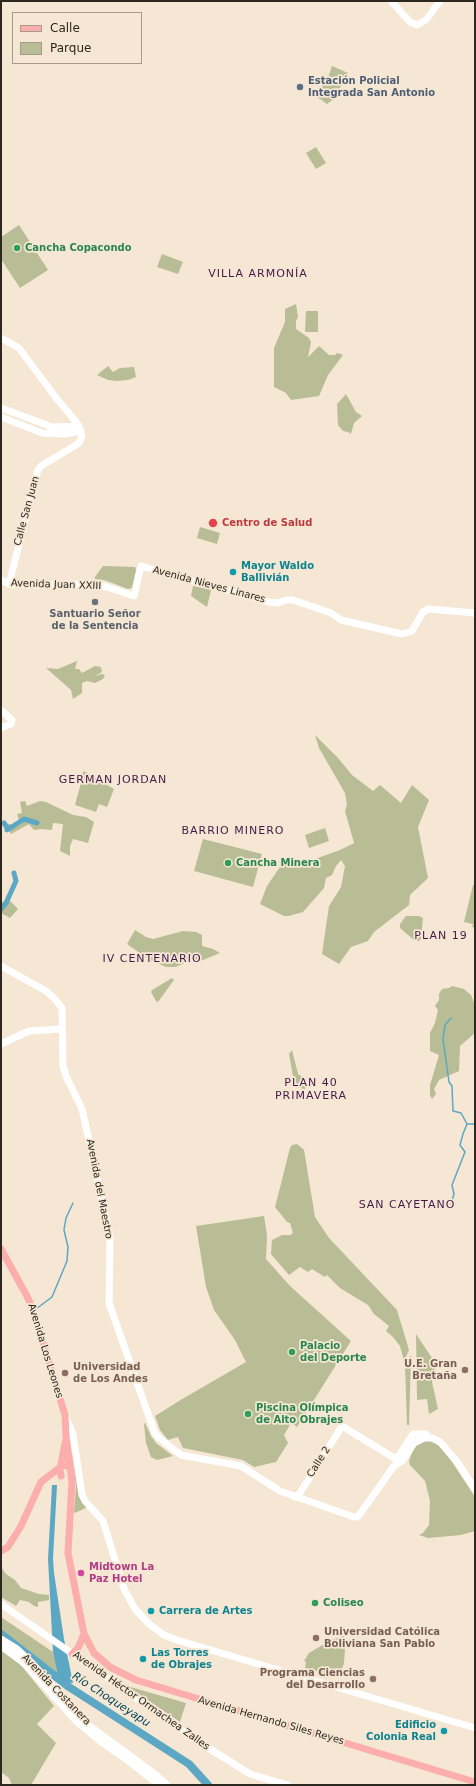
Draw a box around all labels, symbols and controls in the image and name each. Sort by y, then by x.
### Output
legend [12,12,142,64]
text: Calle [50,21,80,35]
text: Parque [50,41,91,55]
place label: Estación Policial Integrada San Antonio [308,75,435,98]
marker: Estación Policial Integrada San Antonio [295,82,305,92]
place label: Cancha Copacondo [25,242,132,254]
marker: Cancha Copacondo [12,243,22,253]
district label: VILLA ARMONÍA [208,267,308,281]
street label: Calle San Juan [12,475,42,547]
marker: Centro de Salud [207,517,219,529]
place label: Centro de Salud [222,517,312,529]
place label: Mayor Waldo Ballivián [241,560,314,584]
street label: Avenida Nieves Linares [151,564,267,606]
marker: Mayor Waldo Ballivián [228,567,238,577]
street label: Avenida Juan XXIII [11,577,101,593]
marker: Santuario Señor de la Sentencia [90,597,100,607]
place label: Santuario Señor de la Sentencia [49,608,141,632]
district label: GERMAN JORDAN [59,773,167,787]
district label: BARRIO MINERO [182,824,284,838]
place label: Cancha Minera [236,857,319,869]
marker: Cancha Minera [223,858,233,868]
district label: PLAN 19 [414,929,468,943]
district label: IV CENTENARIO [102,952,202,966]
district label: PLAN 40 PRIMAVERA [275,1076,347,1102]
street label: Avenida del Maestro [83,1138,115,1240]
district label: SAN CAYETANO [359,1198,455,1212]
street label: Avenida Los Leones [25,1302,65,1400]
place label: Palacio del Deporte [300,1340,366,1364]
marker: Palacio del Deporte [287,1347,297,1357]
place label: U.E. Gran Bretaña [404,1358,457,1382]
place label: Universidad de Los Andes [73,1361,148,1384]
marker: U.E. Gran Bretaña [460,1365,470,1375]
marker: Universidad de Los Andes [60,1368,70,1378]
place label: Piscina Olímpica de Alto Obrajes [256,1402,348,1426]
marker: Piscina Olímpica de Alto Obrajes [243,1409,253,1419]
street label: Calle 2 [305,1444,333,1480]
place label: Midtown La Paz Hotel [89,1561,154,1584]
marker: Midtown La Paz Hotel [76,1568,86,1578]
place label: Coliseo [323,1597,364,1609]
marker: Coliseo [310,1598,320,1608]
place label: Carrera de Artes [159,1605,253,1617]
marker: Carrera de Artes [146,1606,156,1616]
place label: Universidad Católica Boliviana San Pablo [324,1626,440,1650]
marker: Universidad Católica Boliviana San Pablo [311,1633,321,1643]
place label: Las Torres de Obrajes [151,1647,212,1670]
street label: Avenida Héctor Ormachea Zalles [70,1649,212,1753]
street label: Avenida Costanera [19,1652,93,1728]
marker: Las Torres de Obrajes [138,1654,148,1664]
place label: Programa Ciencias del Desarrollo [260,1667,365,1690]
water label: Río Choqueyapu [70,1670,152,1730]
marker: Programa Ciencias del Desarrollo [368,1674,378,1684]
street label: Avenida Hernando Siles Reyes [197,1694,345,1748]
place label: Edificio Colonia Real [366,1719,436,1742]
marker: Edificio Colonia Real [439,1726,449,1736]

